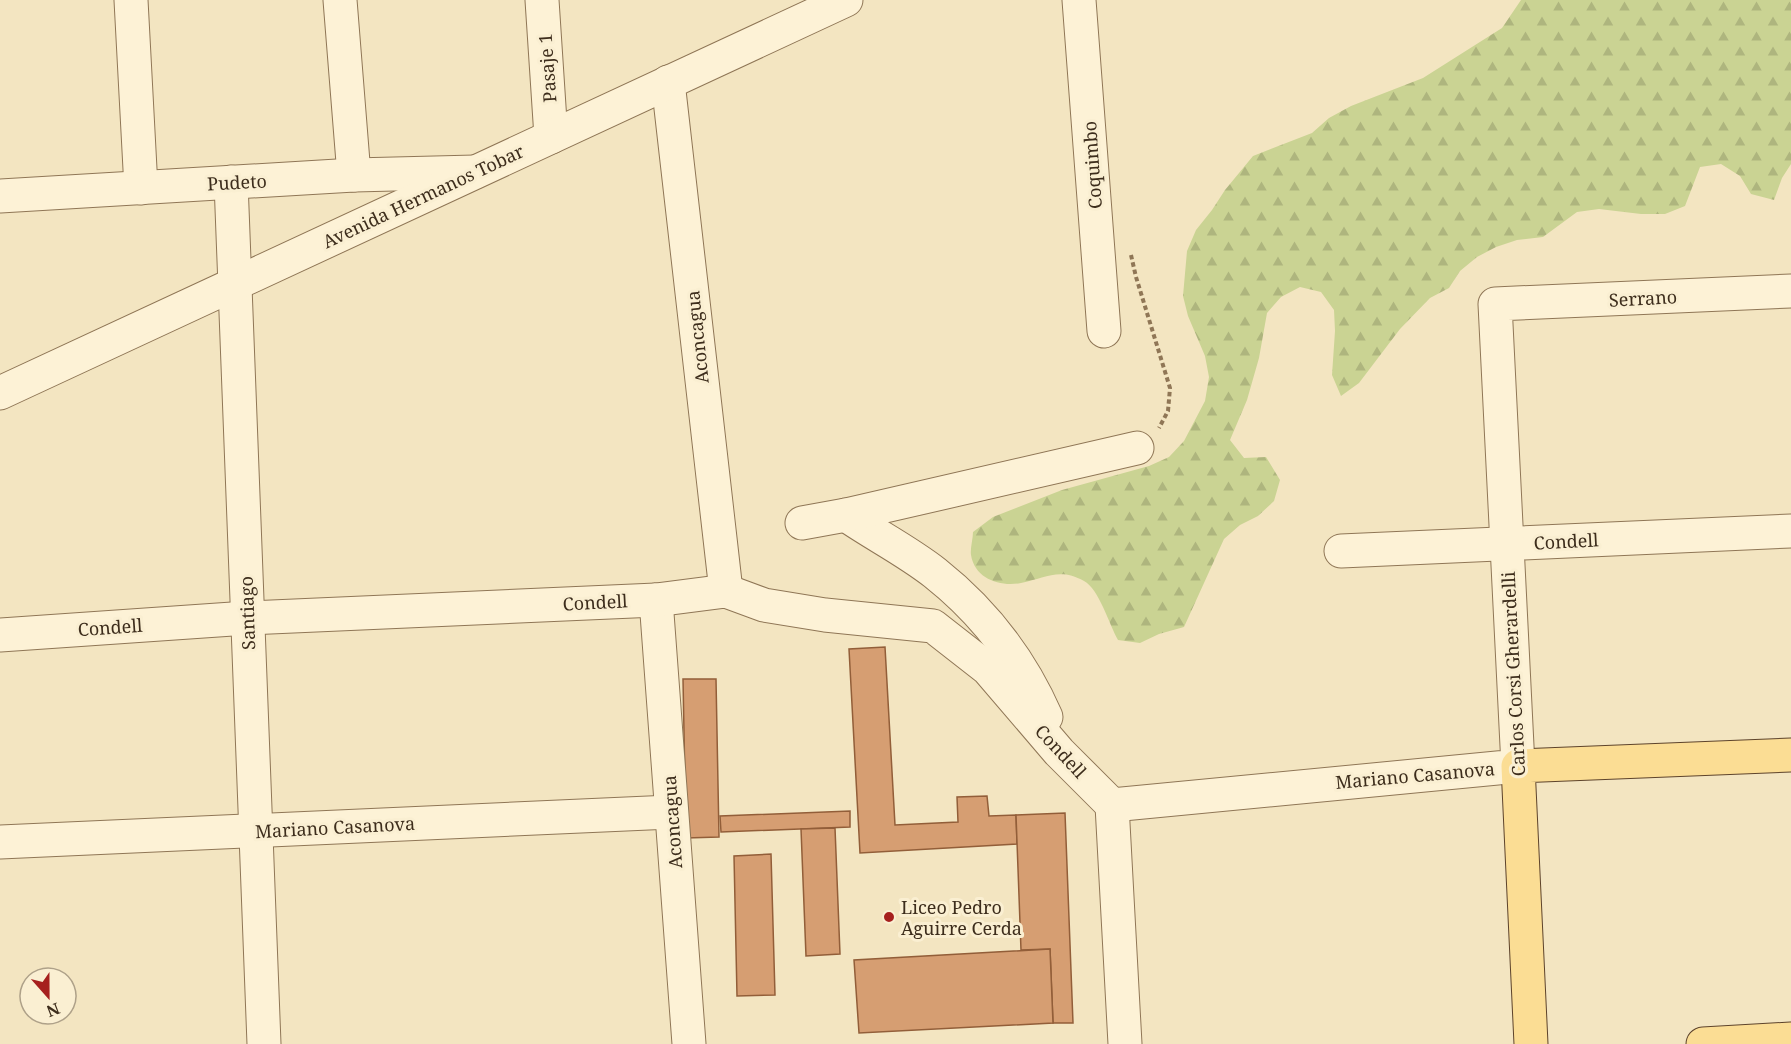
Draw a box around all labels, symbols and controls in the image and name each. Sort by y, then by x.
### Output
street label: Pasaje 1 [533,33,561,103]
street label: Coquimbo [1077,120,1107,210]
street label: Avenida Hermanos Tobar [319,139,528,253]
street label: Pudeto [207,168,267,196]
street label: Serrano [1608,284,1678,312]
street label: Aconcagua [680,289,714,385]
street label: Condell [1533,527,1599,555]
street label: Carlos Corsi Gherardelli [1496,571,1530,777]
street label: Santiago [234,576,260,650]
street label: Condell [562,588,628,616]
street label: Condell [77,613,144,641]
street label: Condell [1030,719,1092,783]
street label: Mariano Casanova [1334,756,1496,794]
street label: Aconcagua [657,775,687,869]
street label: Mariano Casanova [254,811,416,843]
place label: Liceo Pedro Aguirre Cerda [901,895,1022,940]
marker: Liceo Pedro Aguirre Cerda [882,910,896,924]
north arrow [18,966,78,1026]
text: N [43,997,63,1023]

